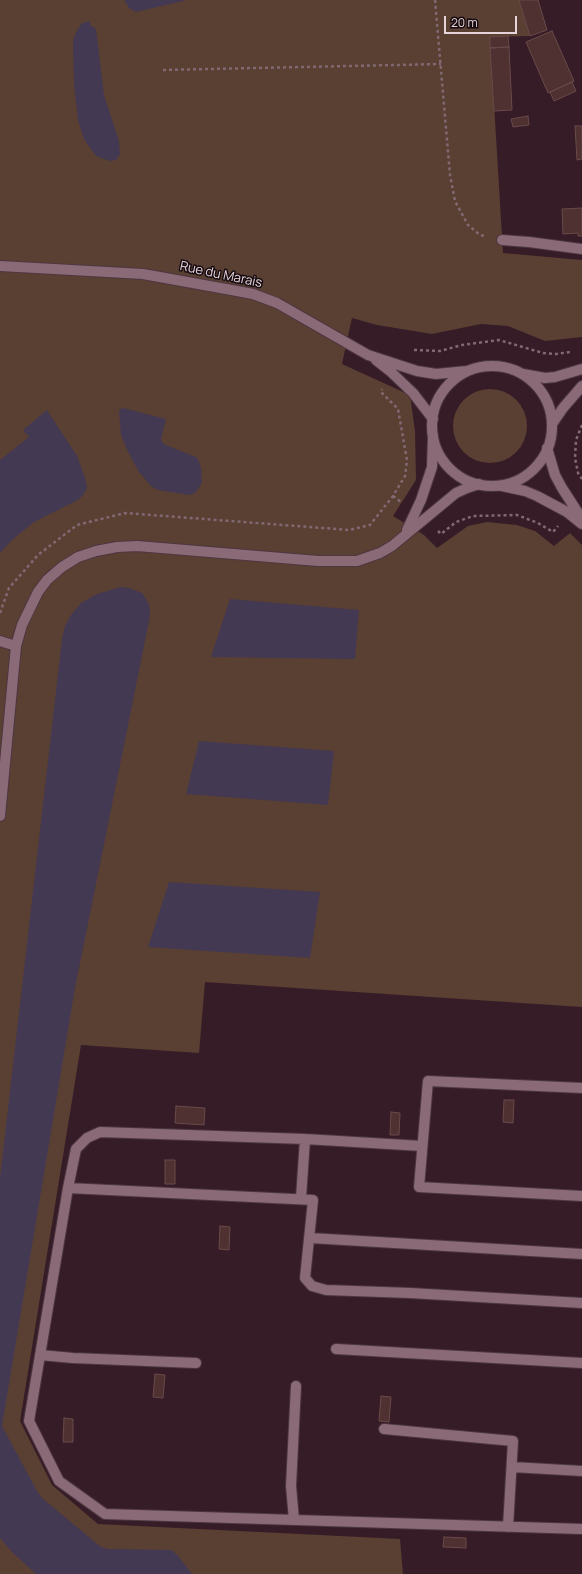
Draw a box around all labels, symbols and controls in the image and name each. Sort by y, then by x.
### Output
scale bar [446,8,519,34]
text: 20 m [451,14,478,31]
street label: Rue du Marais [178,259,264,291]

